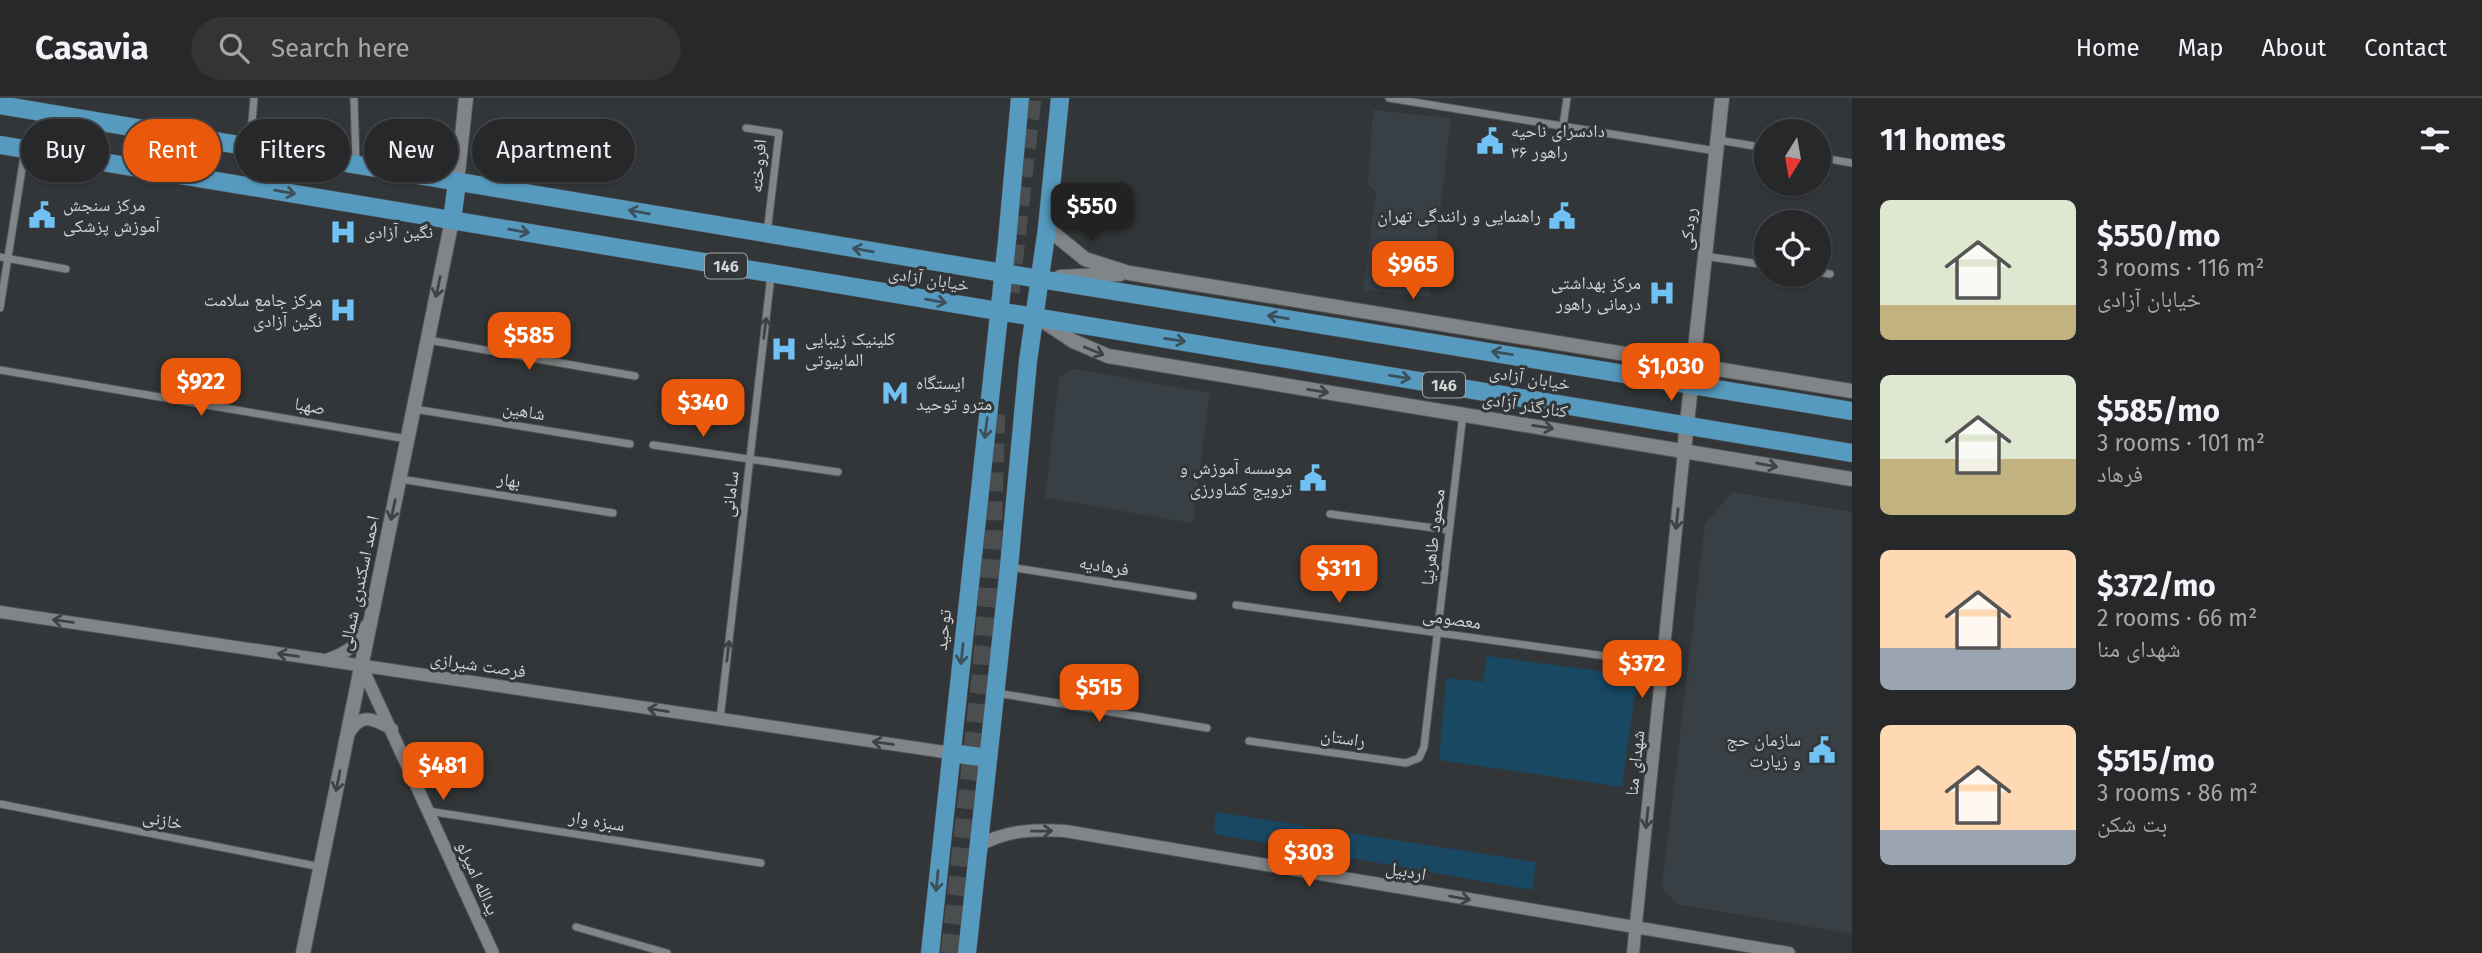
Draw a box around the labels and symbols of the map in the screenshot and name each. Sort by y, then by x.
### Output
north arrow [1754,119,1830,196]
place label: دادسرای ناحیه ۳۶ راهور [1511,120,1605,163]
public building icon: دادسرای ناحیه ۳۶ راهور [1475,126,1505,156]
street label: افروخته [745,138,771,194]
pin: $550 [1051,184,1133,243]
one-way arrow [273,186,296,199]
place label: مرکز سنجش آموزش پزشکی [63,194,160,237]
public building icon: مرکز سنجش آموزش پزشکی [27,200,57,230]
public building icon: راهنمایی و رانندگی تهران [1547,201,1577,231]
one-way arrow [628,205,651,218]
place label: راهنمایی و رانندگی تهران [1377,205,1541,227]
street label: رودکی [1675,207,1701,251]
hospital icon: نگین آزادی [328,217,358,247]
place label: نگین آزادی [364,221,433,243]
one-way arrow [507,225,530,238]
pin: $965 [1372,242,1454,301]
one-way arrow [852,243,875,256]
road number: 146 [705,254,747,278]
street label: خیابان آزادی [887,262,971,296]
place label: مرکز بهداشتی درمانی راهور [1551,272,1641,315]
one-way arrow [431,275,445,298]
hospital icon: مرکز بهداشتی درمانی راهور [1647,278,1677,308]
place label: مرکز جامع سلامت نگین آزادی [204,289,322,332]
hospital icon: مرکز جامع سلامت نگین آزادی [328,295,358,325]
one-way arrow [925,295,947,308]
one-way arrow [1267,310,1290,323]
pin: $585 [488,313,570,372]
one-way arrow [759,317,772,340]
place label: کلینیک زیبایی المابیوتی [805,328,896,371]
hospital icon: کلینیک زیبایی المابیوتی [769,334,799,364]
one-way arrow [1163,334,1186,347]
pin: $1,030 [1614,344,1728,403]
one-way arrow [1083,345,1105,358]
one-way arrow [1491,346,1514,359]
pin: $922 [160,358,242,418]
street label: خیابان آزادی [1488,361,1572,395]
one-way arrow [1388,371,1411,384]
place label: ایستگاه مترو توحید [916,372,992,415]
road number: 146 [1423,372,1465,398]
metro station icon: ایستگاه مترو توحید [880,378,910,408]
pin: $340 [662,380,744,439]
one-way arrow [1306,384,1329,397]
street label: کنارگذر آزادی [1481,387,1570,423]
street label: صهبا [293,392,327,420]
street label: شاهین [501,397,547,425]
one-way arrow [979,416,992,439]
one-way arrow [1531,421,1553,435]
place label: موسسه آموزش و ترویج کشاورزی [1179,457,1292,501]
one-way arrow [1755,459,1778,472]
public building icon: موسسه آموزش و ترویج کشاورزی [1298,463,1328,493]
street label: بهار [495,467,522,493]
street label: سامانی [716,470,744,518]
street label: محمود طاهرنیا [1416,487,1450,587]
one-way arrow [386,498,400,521]
one-way arrow [1671,507,1684,530]
street label: احمد اسکندری شمالی [334,513,384,653]
pin: $311 [1298,546,1380,605]
street label: فرهادیه [1077,551,1131,581]
street label: معصومی [1421,604,1483,634]
street label: توحید [930,608,956,652]
one-way arrow [52,614,75,627]
one-way arrow [721,640,734,663]
pin: $372 [1601,640,1683,700]
one-way arrow [955,643,968,665]
street label: فرصت شیرازی [429,647,527,683]
one-way arrow [277,648,300,661]
pin: $515 [1058,664,1140,724]
one-way arrow [647,703,670,716]
street label: راستان [1319,724,1367,752]
street label: شهدای منا [1621,729,1649,797]
place label: سازمان حج و زیارت [1726,729,1801,772]
public building icon: سازمان حج و زیارت [1807,735,1837,765]
one-way arrow [872,736,895,749]
pin: $481 [402,742,484,802]
one-way arrow [331,769,344,792]
street label: خازنی [141,805,185,835]
street label: سبزه‌ وار [567,806,626,836]
one-way arrow [1640,807,1653,829]
one-way arrow [1030,824,1053,837]
pin: $303 [1268,830,1350,889]
street label: یدالله امیرلو [452,838,504,918]
street label: اردبیل [1384,857,1428,885]
one-way arrow [930,869,943,891]
one-way arrow [1448,892,1471,905]

